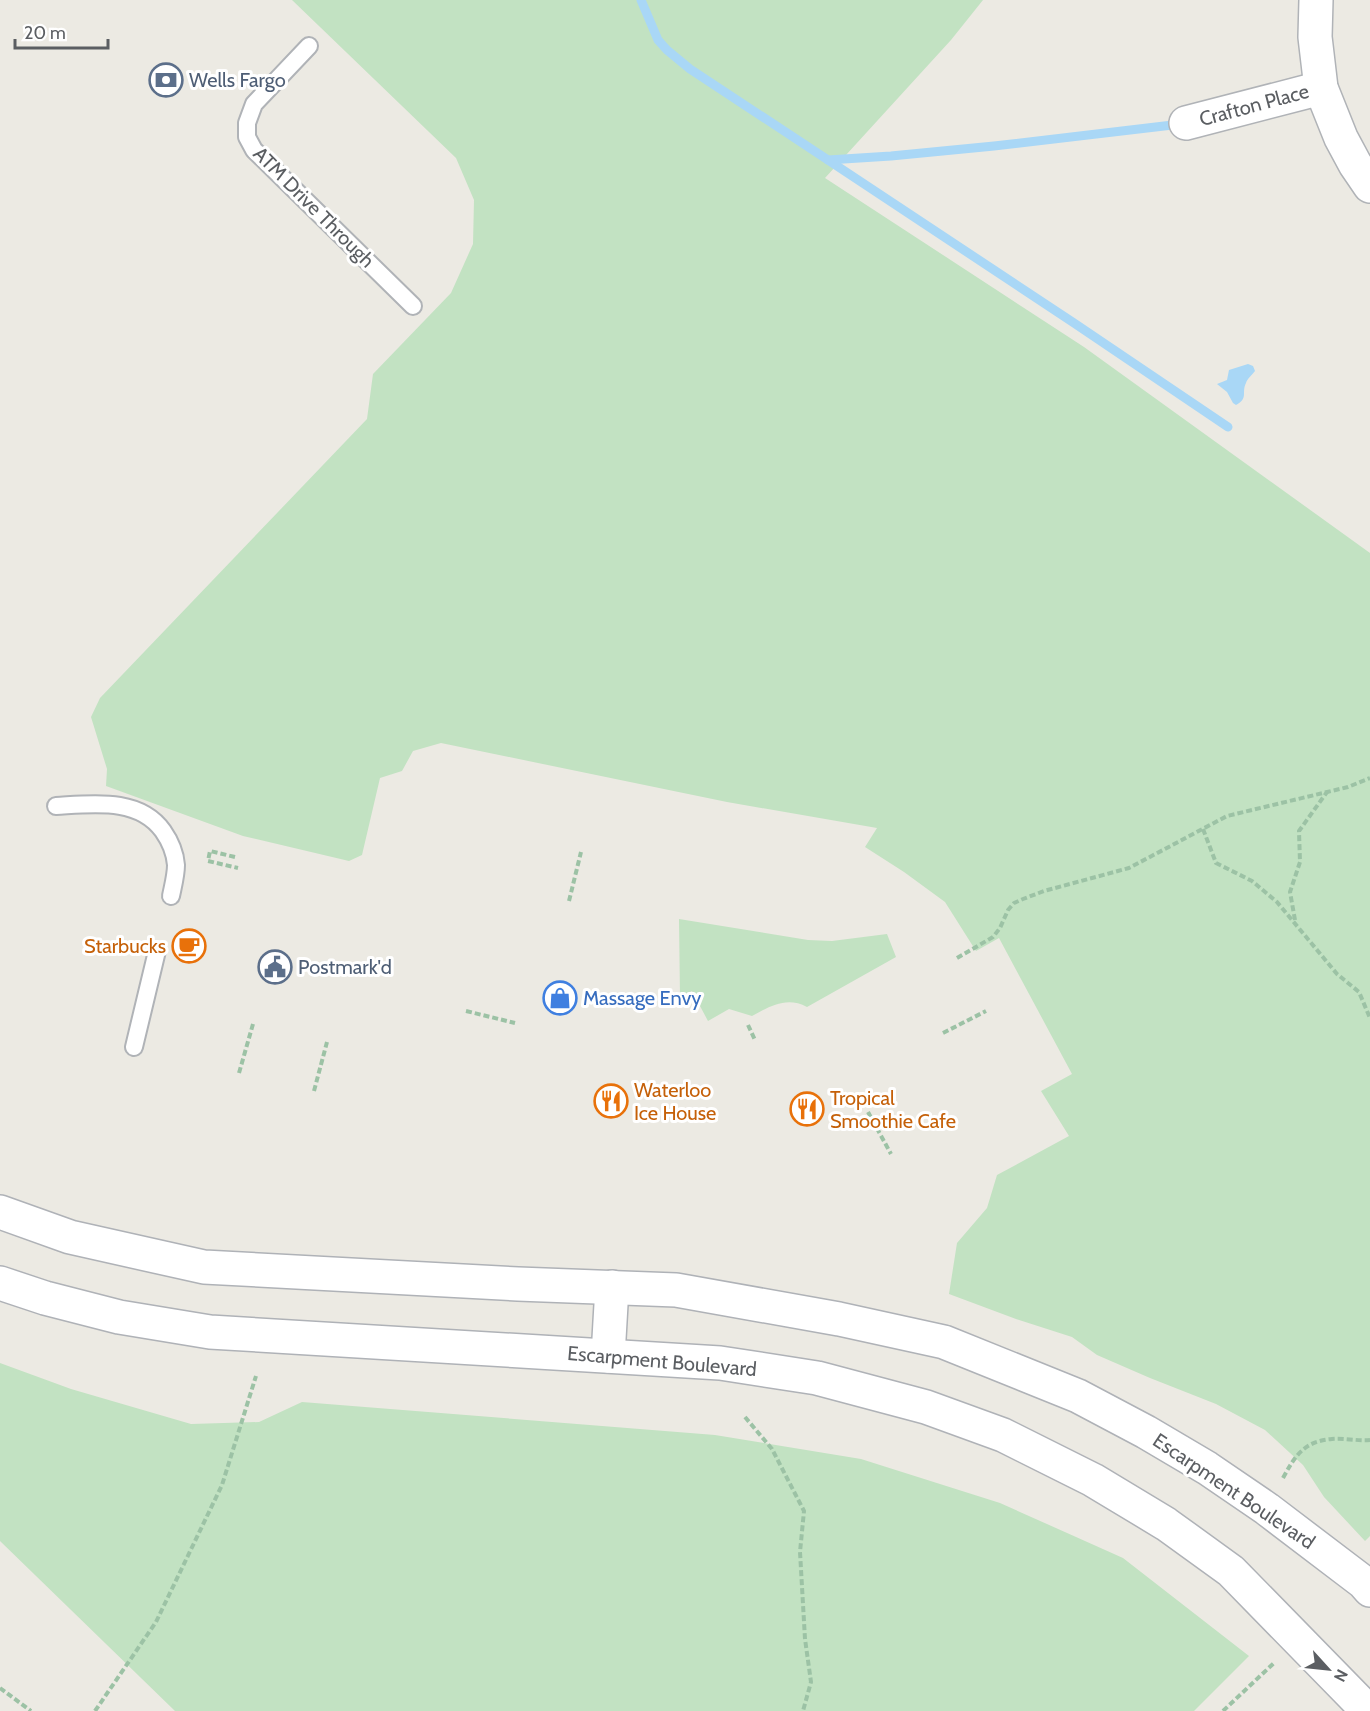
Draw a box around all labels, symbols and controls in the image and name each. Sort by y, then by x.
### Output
scale bar [15,12,108,50]
text: 20 m [24,22,66,44]
bank icon: Wells Fargo [148,62,184,98]
place label: Wells Fargo [189,68,286,92]
street label: Crafton Place [1196,79,1312,131]
street label: ATM Drive Through [249,142,379,272]
cafe icon: Starbucks [171,928,207,964]
place label: Starbucks [84,934,166,958]
public building icon: Postmark'd [257,949,293,985]
place label: Postmark'd [298,955,392,979]
shop icon: Massage Envy [542,980,578,1016]
place label: Massage Envy [583,986,701,1010]
place label: Waterloo Ice House [634,1078,716,1125]
restaurant icon: Waterloo Ice House [593,1083,629,1119]
place label: Tropical Smoothie Cafe [830,1086,956,1133]
restaurant icon: Tropical Smoothie Cafe [789,1091,825,1127]
street label: Escarpment Boulevard [566,1341,758,1381]
street label: Escarpment Boulevard [1148,1428,1320,1554]
north arrow [1298,1639,1358,1699]
text: N [1330,1666,1352,1685]

